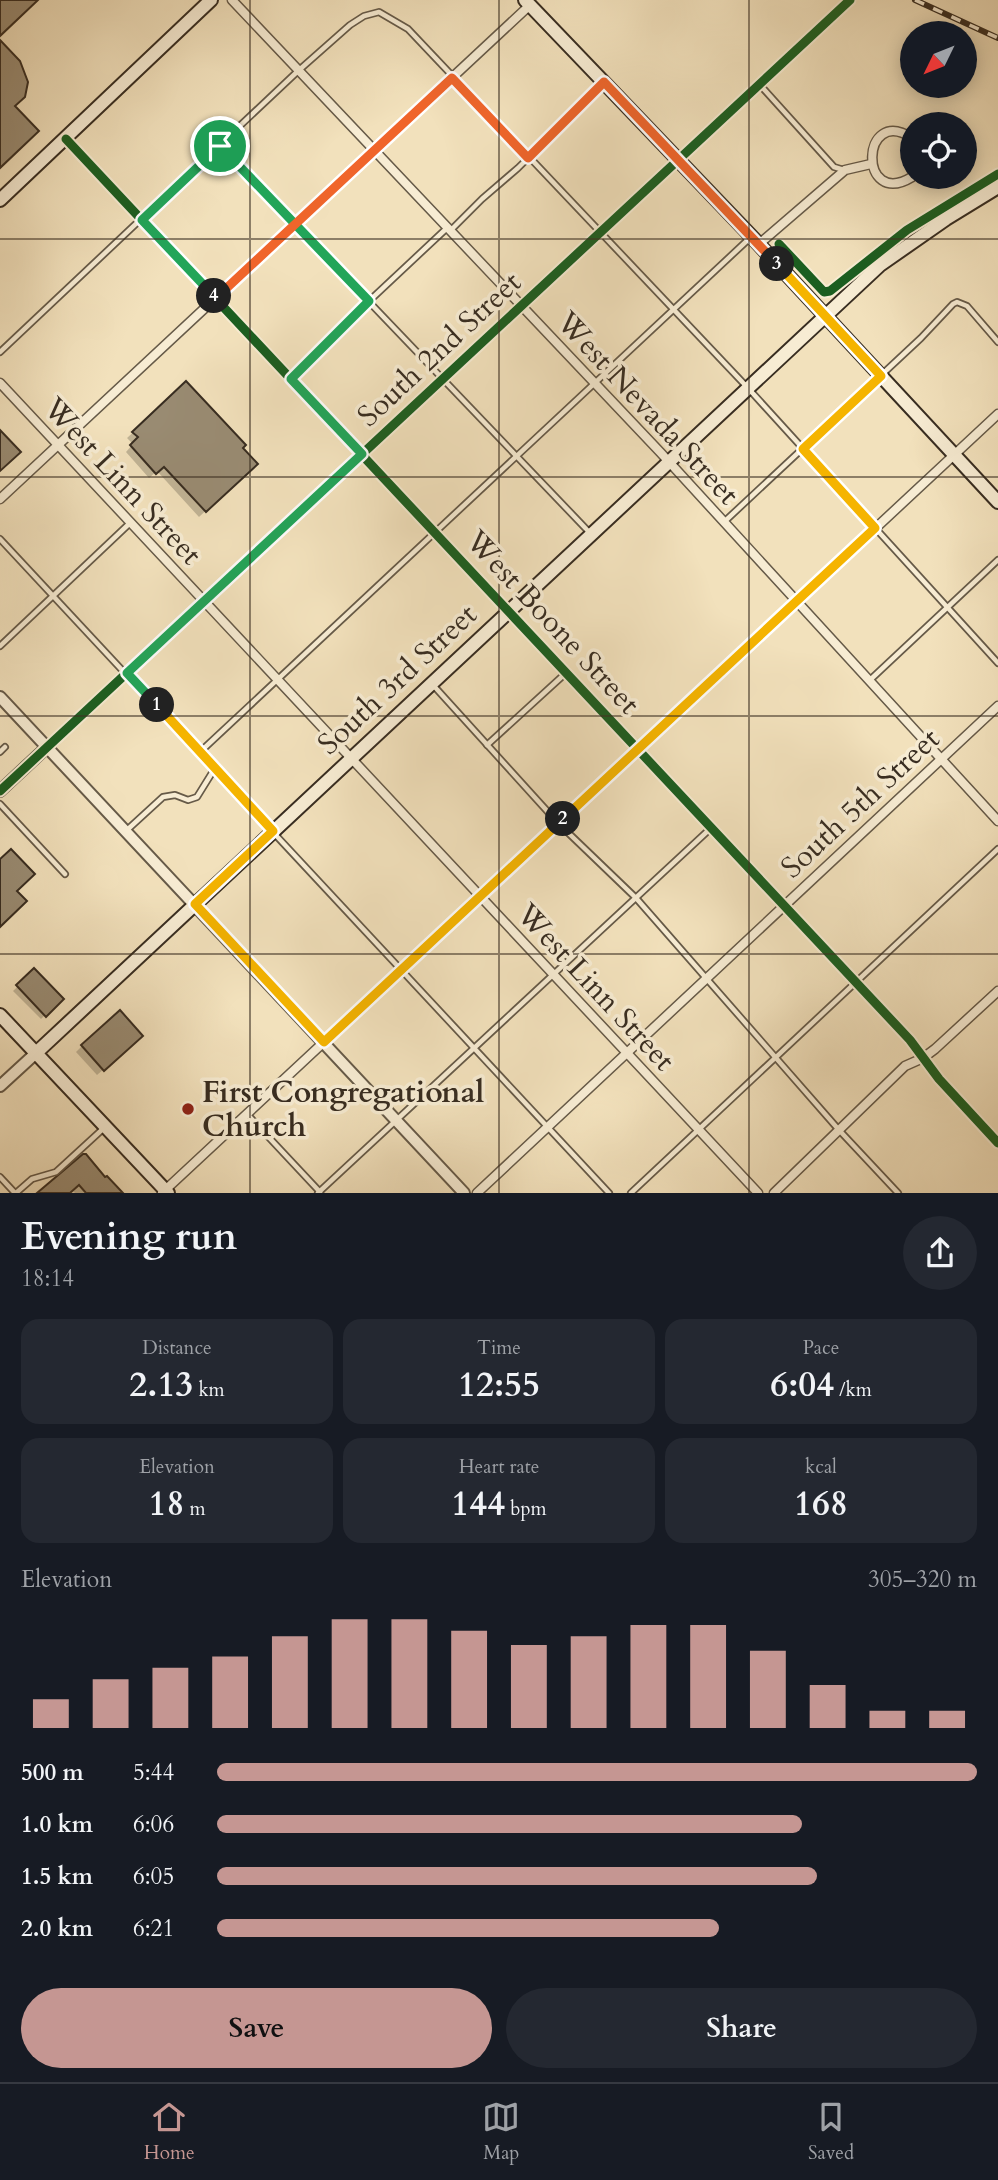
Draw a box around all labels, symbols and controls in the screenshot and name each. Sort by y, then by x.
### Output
north arrow [900,21,976,98]
map controls [900,21,977,189]
button: locate [900,112,977,189]
pin [190,116,250,176]
icon: arrive [201,127,239,165]
pin: 3 [760,246,794,282]
text: 3 [772,250,781,276]
street label: South 2nd Street [348,262,531,436]
pin: 4 [196,278,232,314]
text: 4 [209,282,218,308]
street label: West Nevada Street [546,302,749,514]
street label: West Linn Street [34,388,211,574]
street label: West Boone Street [456,521,649,724]
street label: South 3rd Street [309,594,486,764]
pin: 1 [140,688,174,722]
text: 1 [152,691,161,717]
street label: South 5th Street [772,719,949,888]
pin: 2 [546,802,580,836]
text: 2 [558,805,567,831]
street label: West Linn Street [507,894,684,1080]
place label: First Congregational Church [202,1072,485,1147]
marker: First Congregational Church [180,1101,196,1117]
text: Evening run [21,1211,237,1263]
button: share [903,1216,977,1290]
text: 18:14 [21,1263,74,1294]
text: Distance [142,1335,212,1361]
text: Time [477,1335,521,1361]
text: Pace [803,1335,839,1361]
text: 2.13 [129,1361,193,1409]
text: 12:55 [458,1361,540,1409]
text: 6:04 [770,1361,834,1409]
text: km [193,1377,225,1403]
text: /km [834,1377,872,1403]
text: Elevation [139,1454,215,1480]
text: Heart rate [459,1454,539,1480]
text: kcal [805,1454,837,1480]
text: 18 [148,1480,184,1528]
text: 144 [451,1480,505,1528]
text: 168 [794,1480,848,1528]
text: m [184,1496,206,1522]
text: bpm [505,1496,547,1522]
text: Elevation [21,1564,112,1595]
text: 305–320 m [868,1564,977,1595]
text: 500 m [21,1757,84,1788]
text: 5:44 [133,1757,174,1788]
text: 1.0 km [21,1809,93,1840]
text: 6:06 [133,1809,174,1840]
text: 1.5 km [21,1861,93,1892]
text: 6:05 [133,1861,174,1892]
text: 2.0 km [21,1913,93,1944]
text: 6:21 [133,1913,174,1944]
button: Save [21,1988,492,2068]
button: Share [506,1988,977,2068]
tab: Home [144,2098,195,2166]
tab: Map [482,2098,520,2166]
tab: Saved [808,2098,854,2166]

